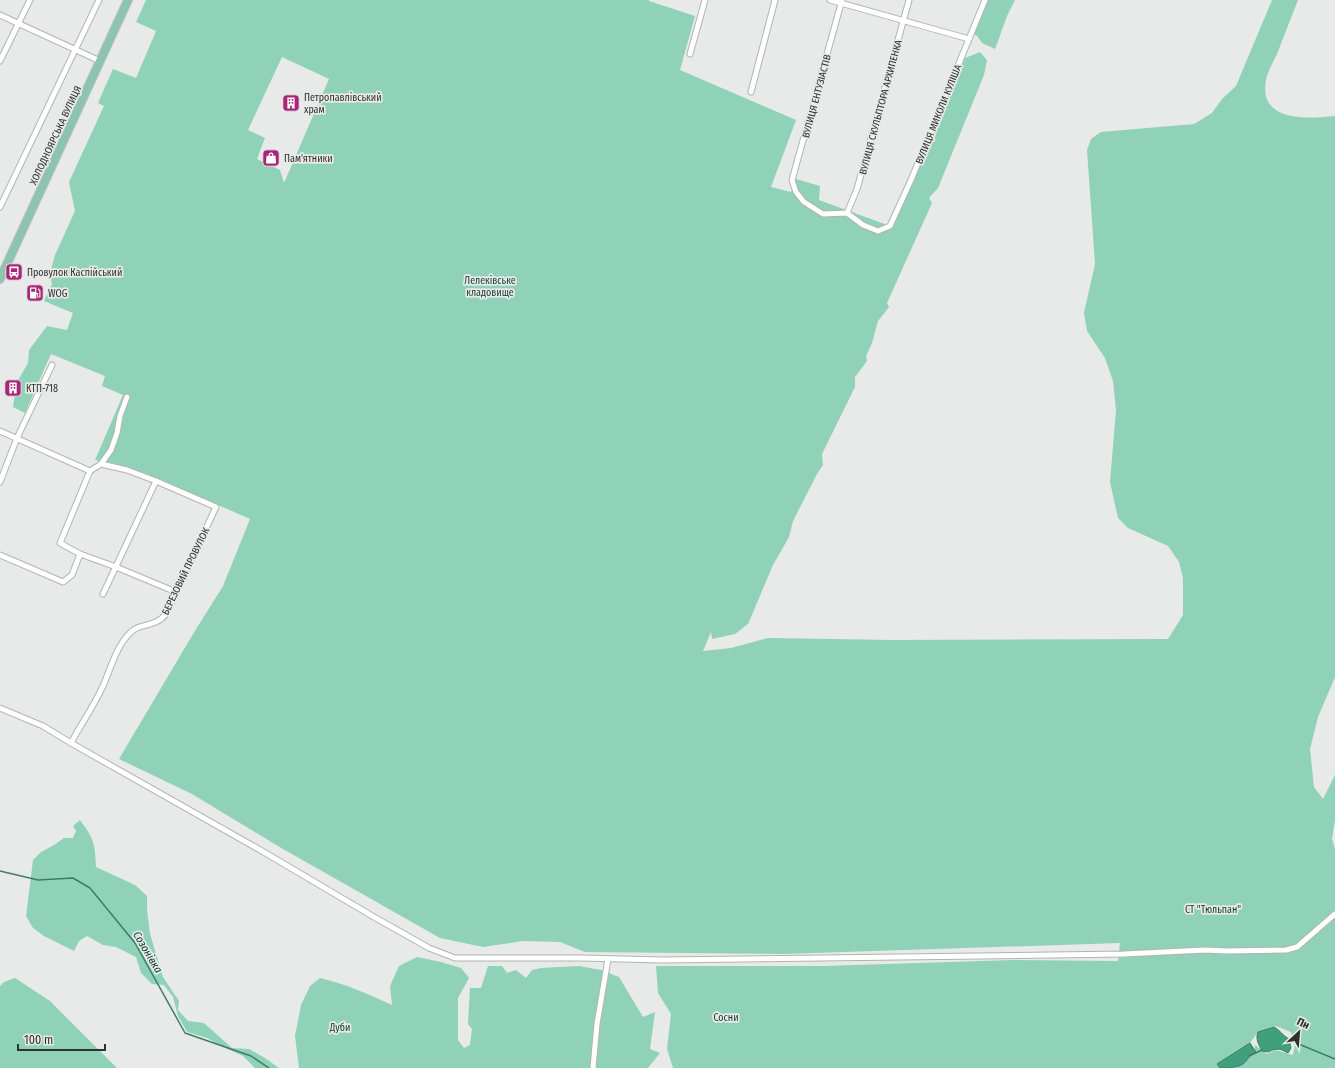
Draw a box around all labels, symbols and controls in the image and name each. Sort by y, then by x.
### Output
street label: ВУЛИЦЯ СКУЛЬПТОРА АРХИПЕНКА [857,38,905,176]
street label: ВУЛИЦЯ ЕНТУЗІАСТІВ [800,53,834,139]
street label: ВУЛИЦЯ МИКОЛИ КУЛІША [913,62,965,166]
street label: ХОЛОДНОЯРСЬКА ВУЛИЦЯ [28,84,84,187]
place label: Петропавлівський храм [304,91,382,116]
building icon: Петропавлівський храм [281,93,301,113]
shop icon: Пам'ятники [261,148,281,168]
place label: Пам'ятники [284,153,333,165]
bus stop icon: Провулок Каспійський [4,262,24,282]
place label: Провулок Каспійський [27,266,122,279]
park label: Лелеківське кладовище [464,274,516,299]
fuel station icon: WOG [25,283,45,303]
place label: WOG [48,288,68,300]
building icon: КТП-718 [3,378,23,398]
place label: КТП-718 [26,383,58,395]
street label: БЕРЕЗОВИЙ ПРОВУЛОК [159,525,213,617]
park label: СТ "Тюльпан" [1185,904,1241,916]
water label: Созонівка [130,929,165,976]
park label: Сосни [713,1012,739,1024]
north arrow [1279,1012,1319,1052]
text: Пн [1295,1015,1312,1032]
park label: Дуби [329,1022,350,1034]
scale bar [18,1026,105,1052]
text: 100 m [24,1033,53,1047]

